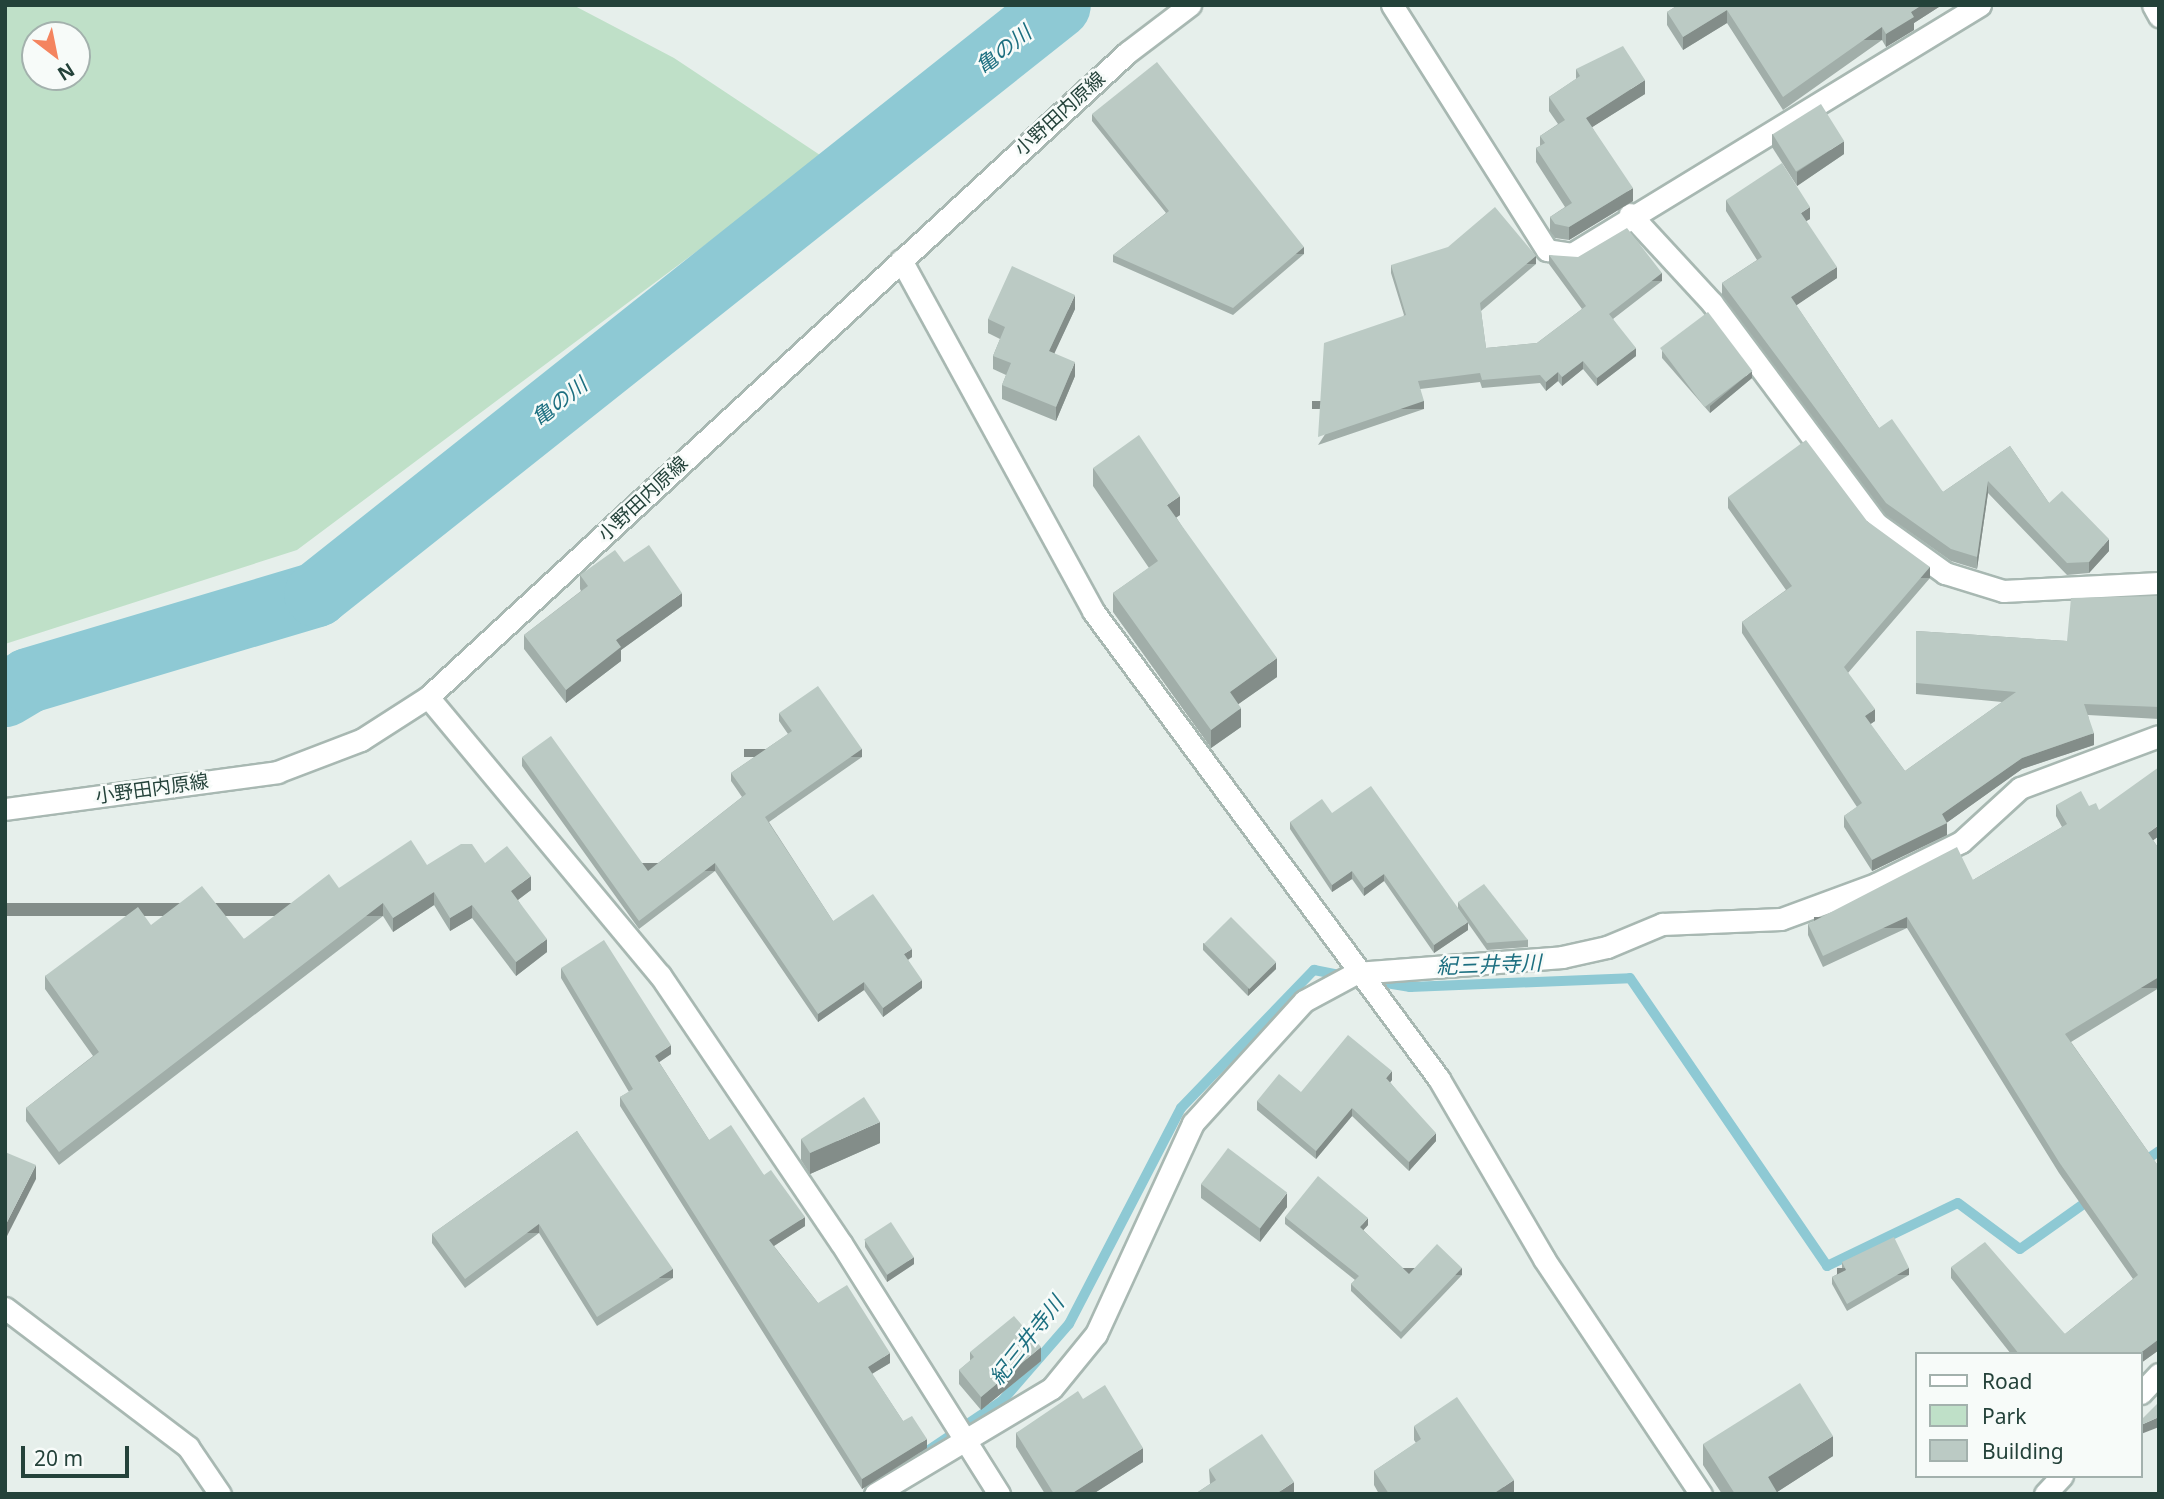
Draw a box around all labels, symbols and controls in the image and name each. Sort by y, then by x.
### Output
water label: 亀の川 [970,20,1036,78]
north arrow [21,21,91,91]
text: N [53,57,80,87]
street label: 小野田内原線 [1010,67,1110,161]
water label: 亀の川 [526,372,592,430]
street label: 小野田内原線 [594,452,692,546]
street label: 小野田内原線 [94,770,210,808]
water label: 紀三井寺川 [1436,950,1542,978]
water label: 紀三井寺川 [984,1291,1068,1389]
legend [1916,1352,2143,1478]
text: Road [1982,1367,2032,1395]
text: Park [1982,1402,2026,1430]
scale bar [24,1432,133,1476]
text: Building [1982,1437,2064,1465]
text: 20 m [34,1444,83,1472]

